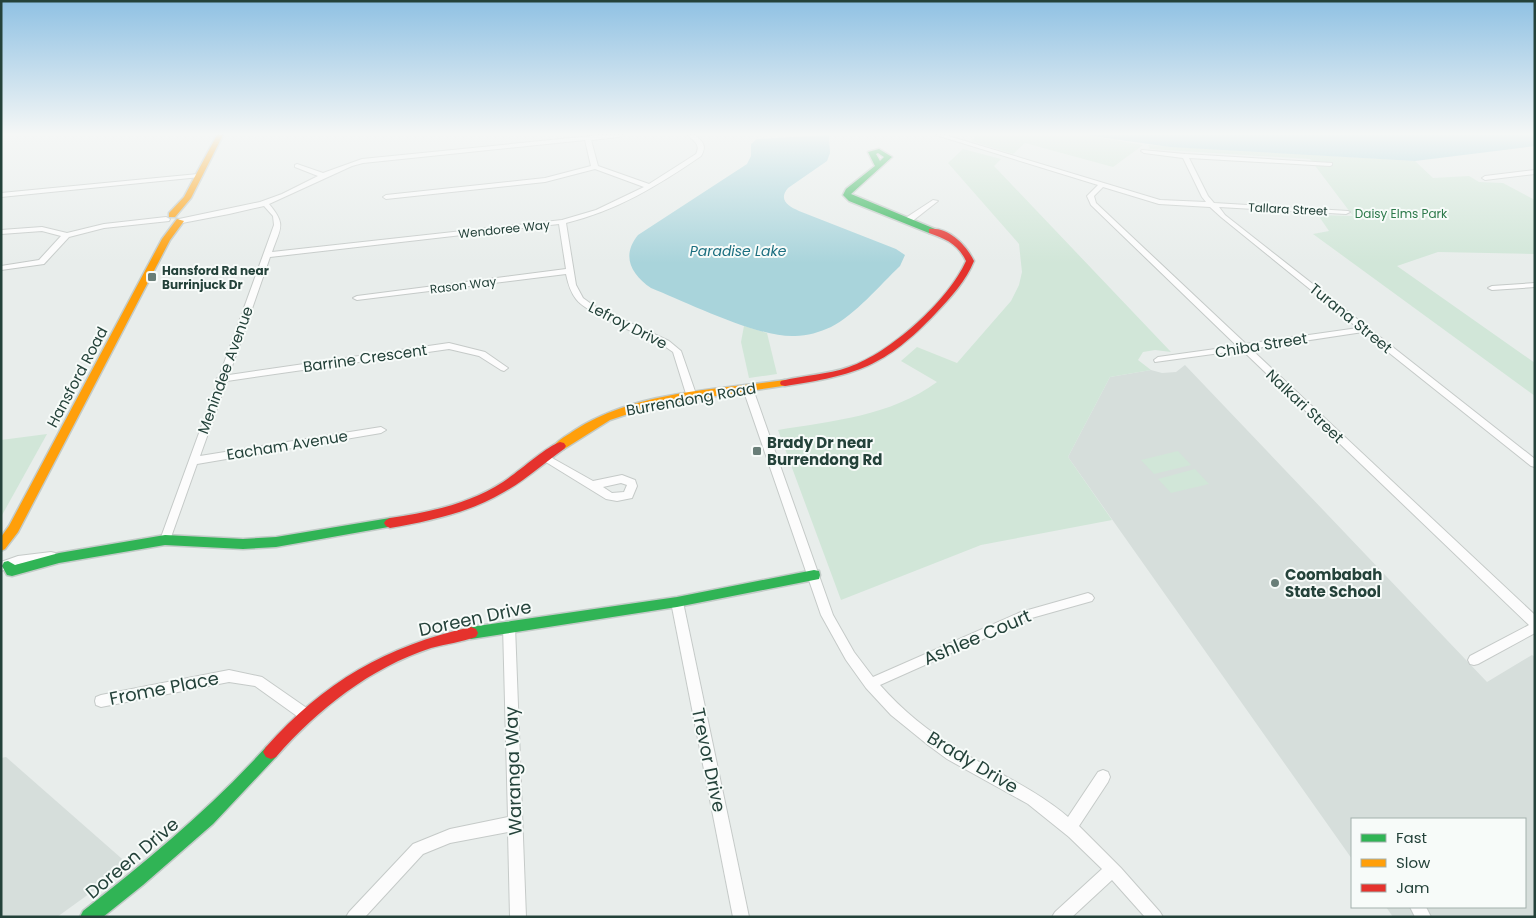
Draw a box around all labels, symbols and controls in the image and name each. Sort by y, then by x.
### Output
street label: Tallara Street [1248,198,1328,220]
park label: Daisy Elms Park [1355,205,1448,222]
street label: Wendoree Way [457,216,551,242]
water label: Paradise Lake [690,241,787,261]
place label: Hansford Rd near Burrinjuck Dr [162,262,269,293]
marker: Hansford Rd near Burrinjuck Dr [146,271,158,283]
street label: Rason Way [429,272,497,298]
street label: Turana Street [1305,278,1397,358]
street label: Lefroy Drive [585,296,671,354]
street label: Menindee Avenue [192,303,258,437]
street label: Hansford Road [42,323,112,431]
street label: Chiba Street [1213,327,1309,363]
street label: Barrine Crescent [302,339,428,377]
street label: Nalkari Street [1261,364,1349,448]
street label: Burrendong Road [624,377,758,421]
street label: Eacham Avenue [225,425,349,465]
place label: Brady Dr near Burrendong Rd [767,432,882,470]
marker: Brady Dr near Burrendong Rd [751,445,763,457]
place label: Coombabah State School [1285,564,1382,602]
marker: Coombabah State School [1269,577,1281,589]
street label: Doreen Drive [416,594,534,642]
street label: Ashlee Court [919,603,1035,671]
street label: Frome Place [107,665,221,711]
street label: Waranga Way [498,706,528,836]
street label: Trevor Drive [686,706,732,814]
street label: Brady Drive [923,725,1023,799]
street label: Doreen Drive [80,812,184,904]
legend [1351,818,1526,908]
text: Fast [1396,827,1427,848]
text: Slow [1396,852,1431,873]
text: Jam [1396,877,1430,898]

